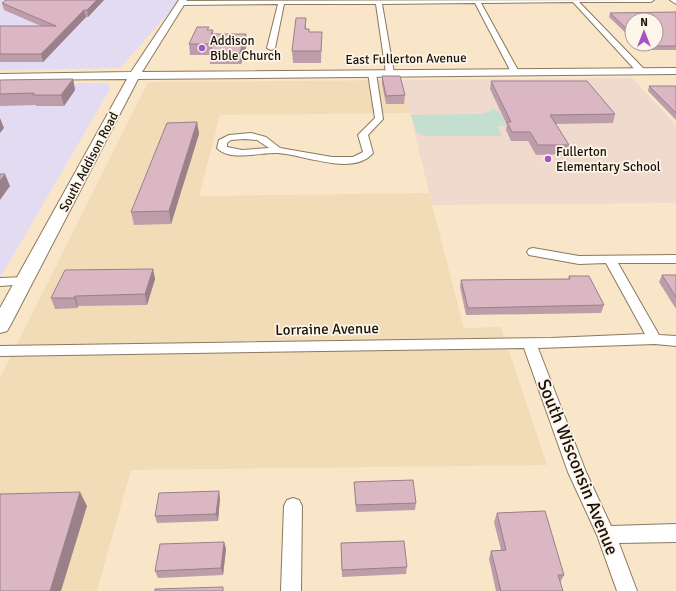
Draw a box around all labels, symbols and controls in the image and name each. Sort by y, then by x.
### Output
north arrow [624,12,664,52]
text: N [640,16,648,29]
place label: Addison Bible Church [210,33,281,64]
marker: Addison Bible Church [197,43,207,53]
street label: East Fullerton Avenue [345,50,467,68]
street label: South Addison Road [56,109,122,215]
place label: Fullerton Elementary School [556,144,661,175]
marker: Fullerton Elementary School [543,154,553,164]
street label: Lorraine Avenue [275,319,379,339]
street label: South Wisconsin Avenue [533,376,623,558]

